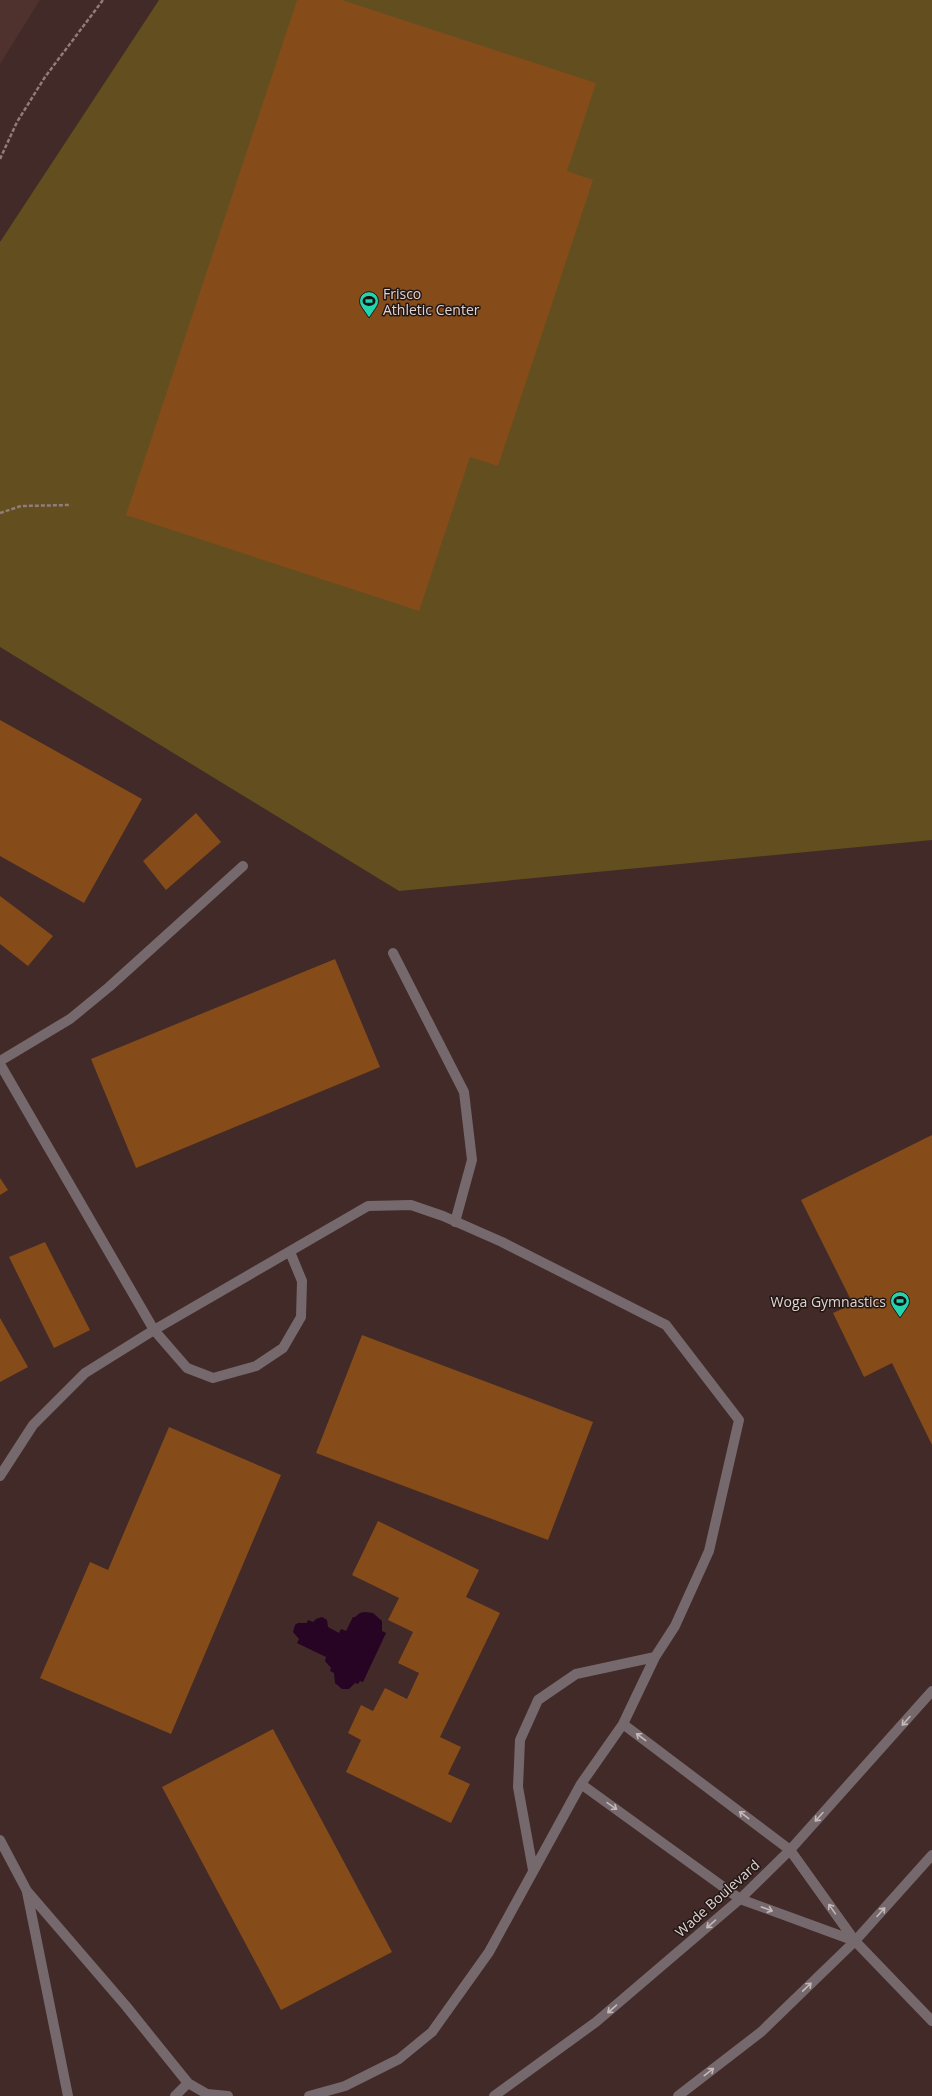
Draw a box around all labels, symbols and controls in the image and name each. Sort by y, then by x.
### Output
place label: Frisco Athletic Center [383,284,480,319]
sports icon: Frisco Athletic Center [358,290,380,318]
sports icon: Woga Gymnastics [889,1290,911,1318]
place label: Woga Gymnastics [771,1292,886,1311]
one-way arrow [902,1715,911,1725]
one-way arrow [635,1733,646,1741]
one-way arrow [607,1802,618,1811]
one-way arrow [739,1811,750,1820]
one-way arrow [815,1812,824,1823]
street label: Wade Boulevard [671,1855,763,1941]
one-way arrow [828,1904,836,1915]
one-way arrow [760,1905,772,1913]
one-way arrow [876,1907,885,1917]
one-way arrow [705,1920,716,1929]
one-way arrow [802,1982,812,1992]
one-way arrow [607,2004,617,2014]
one-way arrow [704,2068,715,2076]

